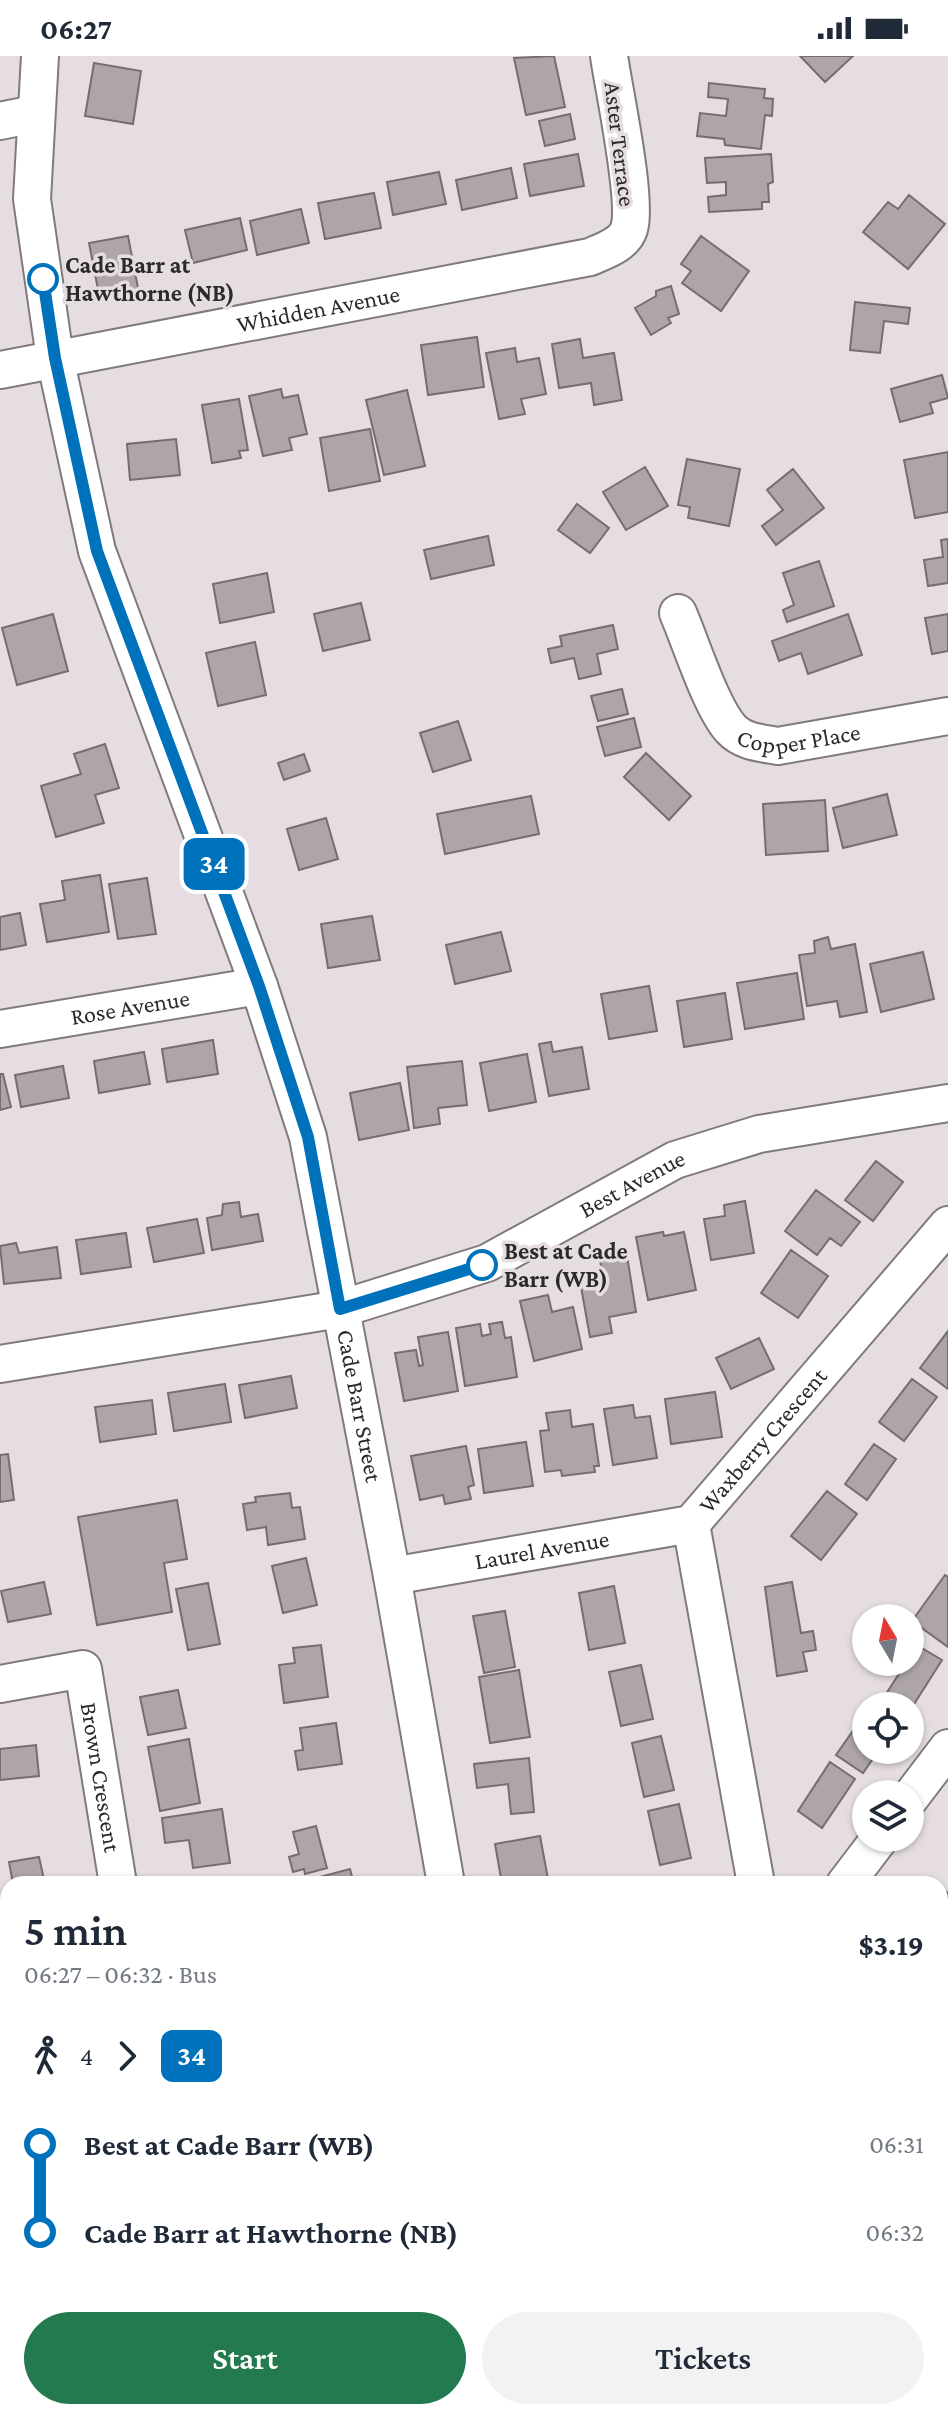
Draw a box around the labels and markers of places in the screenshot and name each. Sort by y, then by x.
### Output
place label: Cade Barr at Hawthorne (NB) [65,251,235,307]
marker: Cade Barr at Hawthorne (NB) [28,264,58,294]
place label: Best at Cade Barr (WB) [504,1237,628,1293]
marker: Best at Cade Barr (WB) [467,1250,497,1280]

